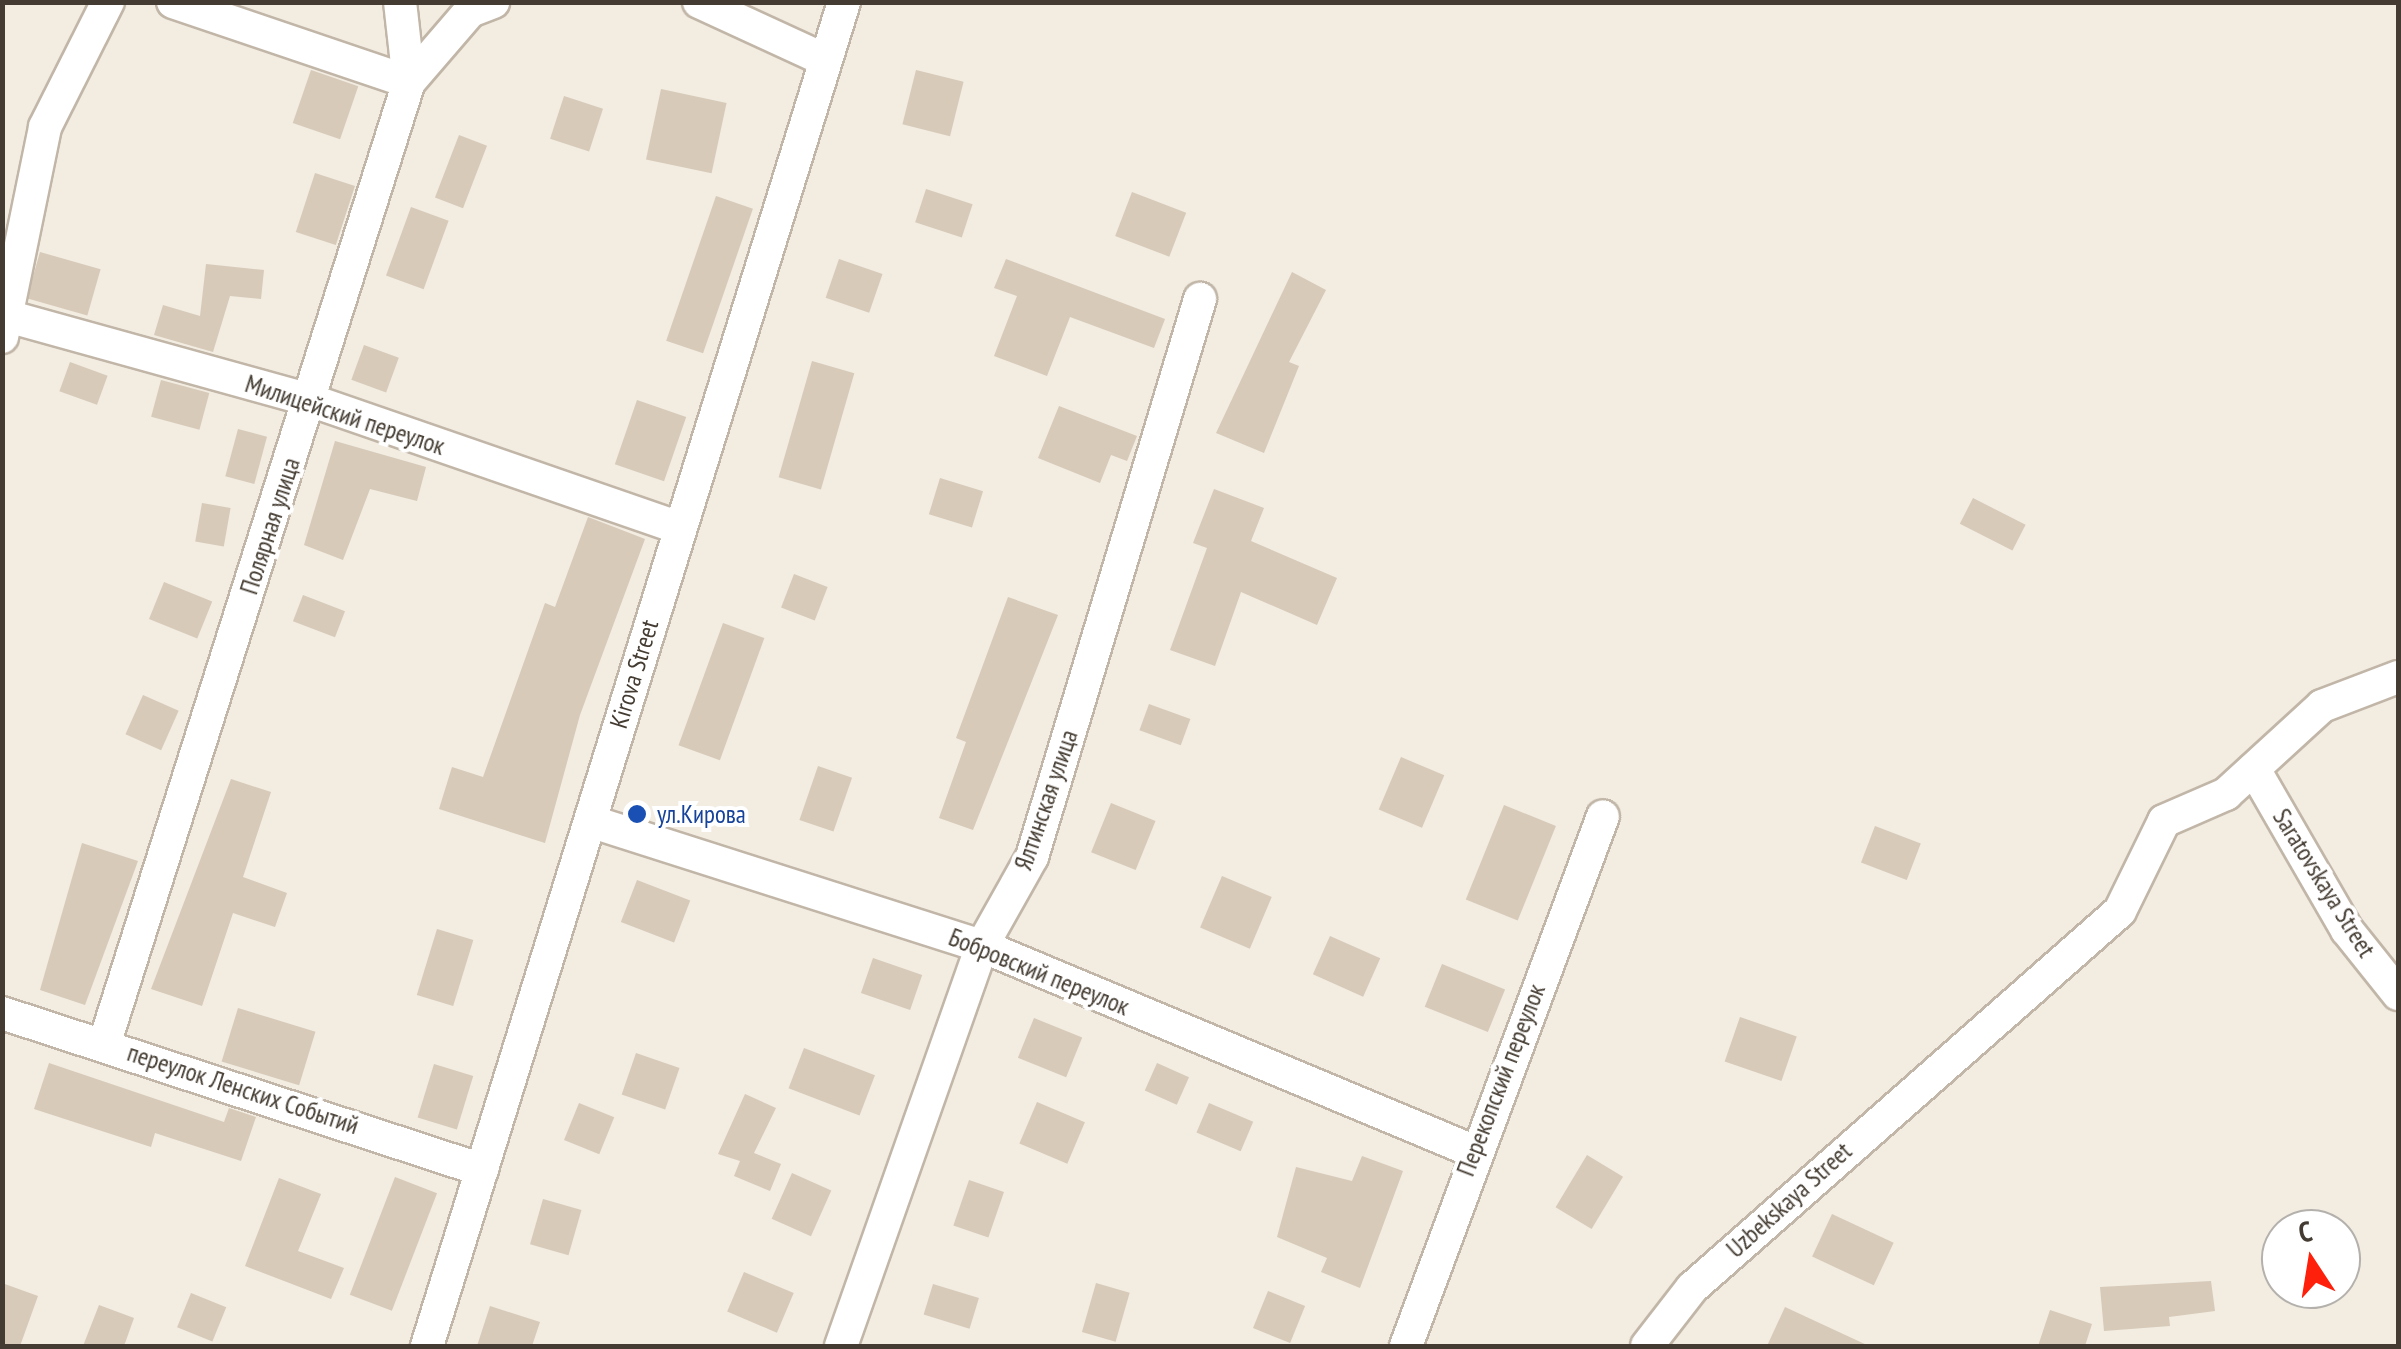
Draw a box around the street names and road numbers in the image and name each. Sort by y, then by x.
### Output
street label: Милицейский переулок [242,369,448,461]
street label: Полярная улица [234,454,306,598]
street label: Kirova Street [603,616,665,732]
street label: Ялтинская улица [1008,726,1084,874]
street label: Saratovskaya Street [2266,803,2382,963]
street label: Бобровский переулок [944,922,1134,1022]
street label: Перекопский переулок [1451,980,1551,1180]
street label: переулок Ленских Событий [123,1037,363,1141]
street label: Uzbekskaya Street [1720,1136,1858,1264]

